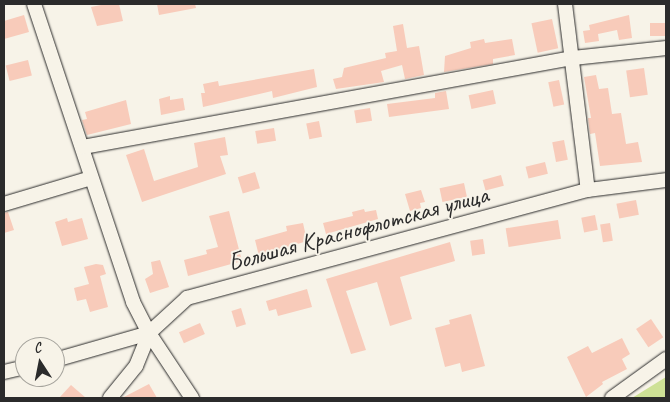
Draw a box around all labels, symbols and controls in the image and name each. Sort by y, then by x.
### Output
street label: Большая Краснофлотская улица [224,180,492,278]
north arrow [15,337,65,387]
text: С [32,339,42,357]

